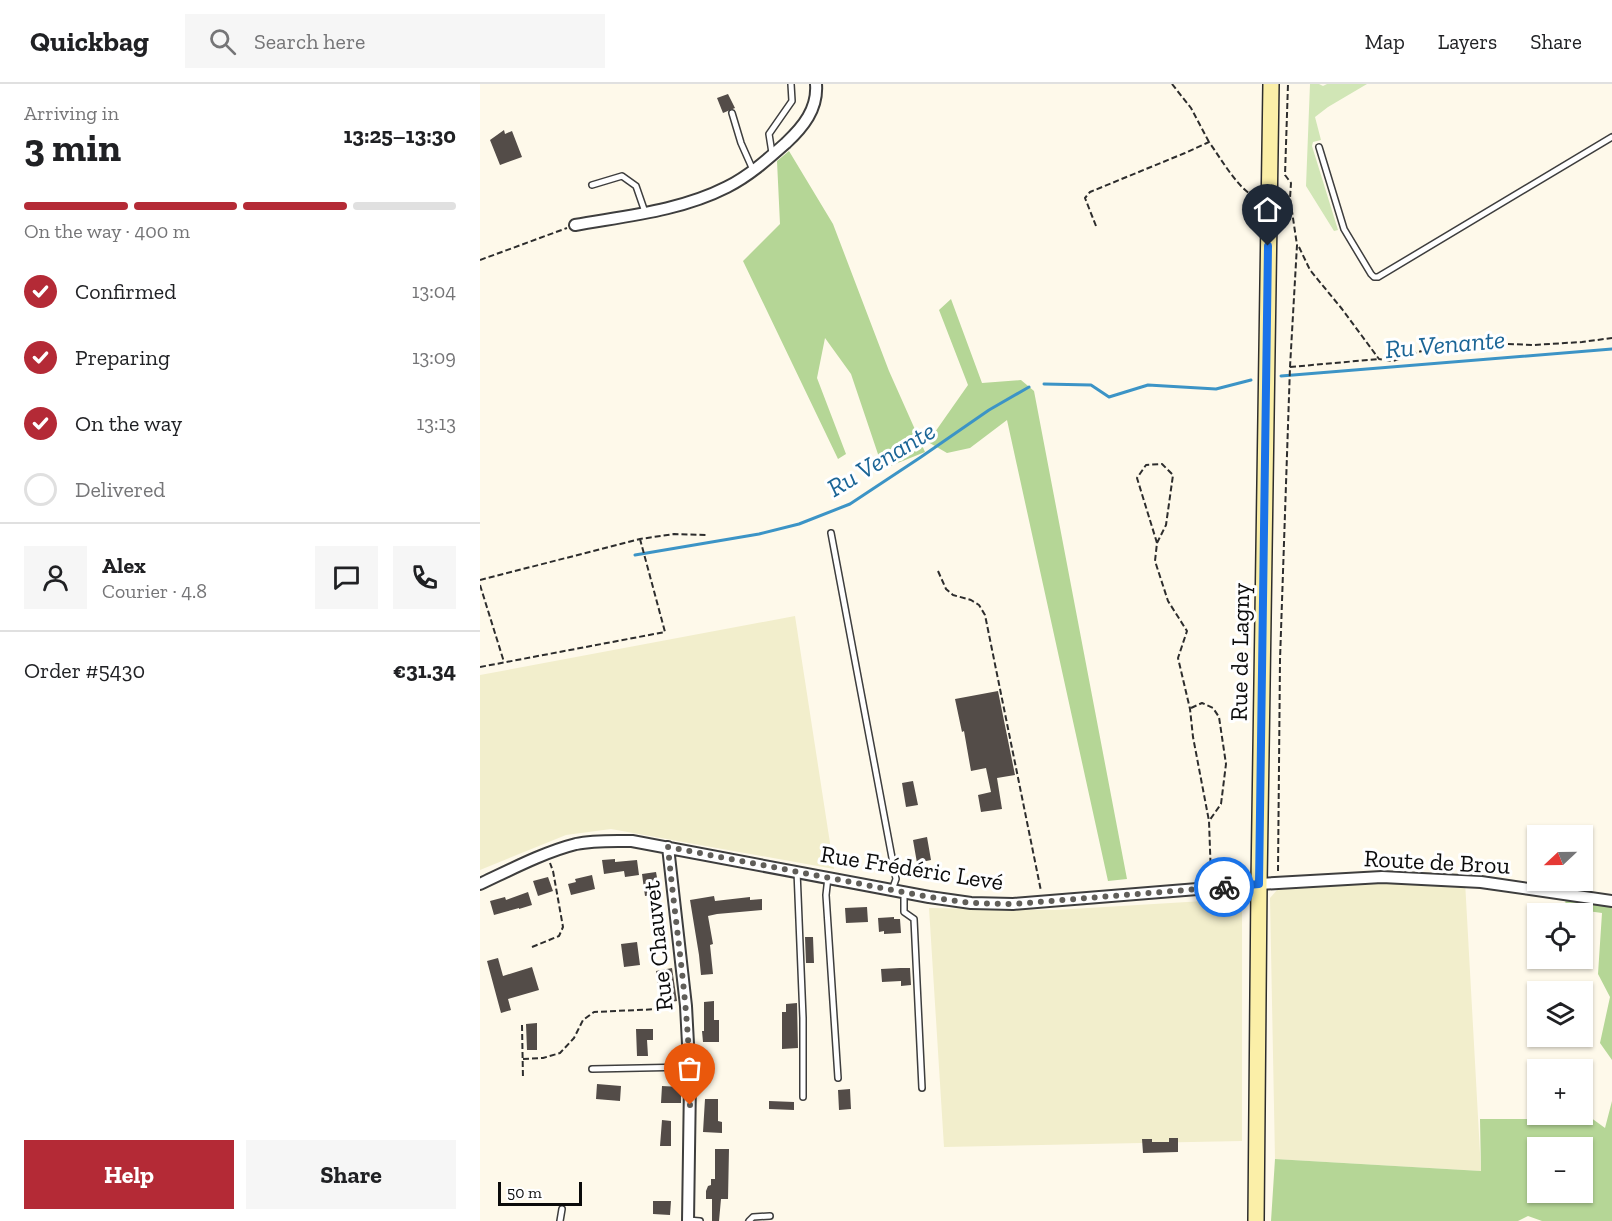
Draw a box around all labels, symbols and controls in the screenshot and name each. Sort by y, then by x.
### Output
search box [185,14,605,68]
text: Quickbag [30,25,149,58]
icon: search [206,25,239,58]
text: Search here [254,28,365,55]
text: Map [1365,29,1405,54]
text: Layers [1438,29,1497,54]
text: Share [1530,29,1582,54]
text: Arriving in [24,101,119,125]
text: 13:25–13:30 [343,122,456,149]
text: 3 min [24,124,121,171]
pin [1242,184,1293,246]
icon: home [1251,193,1284,226]
text: On the way · 400 m [24,219,190,243]
icon: check [24,275,57,308]
text: Confirmed [75,278,176,305]
text: 13:04 [412,279,456,303]
water label: Ru Venante [1383,323,1507,365]
icon: check [24,341,57,374]
text: Preparing [75,344,170,371]
text: 13:09 [412,345,456,369]
icon: check [24,407,57,440]
text: On the way [75,410,182,437]
text: 13:13 [417,411,456,435]
water label: Ru Venante [821,414,941,504]
text: Delivered [75,476,165,503]
button: person [24,546,87,609]
button: chat [315,546,378,609]
button: phone [393,546,456,609]
text: Alex [102,552,146,579]
text: Courier · 4.8 [102,579,207,603]
street label: Rue de Lagny [1224,582,1255,721]
text: Order #5430 [24,657,145,684]
text: €31.34 [393,657,456,684]
north arrow [1527,825,1593,891]
map controls [1527,825,1593,1203]
street label: Rue Frédéric Levé [819,839,1005,896]
street label: Route de Brou [1363,843,1511,880]
courier [1194,857,1254,917]
icon: bike [1208,871,1241,904]
street label: Rue Chauvet [636,879,679,1013]
button: locate [1527,903,1593,969]
button: layers [1527,981,1593,1047]
pin [664,1043,715,1105]
icon: bag [673,1052,706,1085]
button: + [1527,1059,1593,1125]
button: − [1527,1137,1593,1203]
button: Help [24,1140,234,1209]
button: Share [246,1140,456,1209]
scale bar [498,1179,582,1206]
text: 50 m [507,1183,542,1202]

